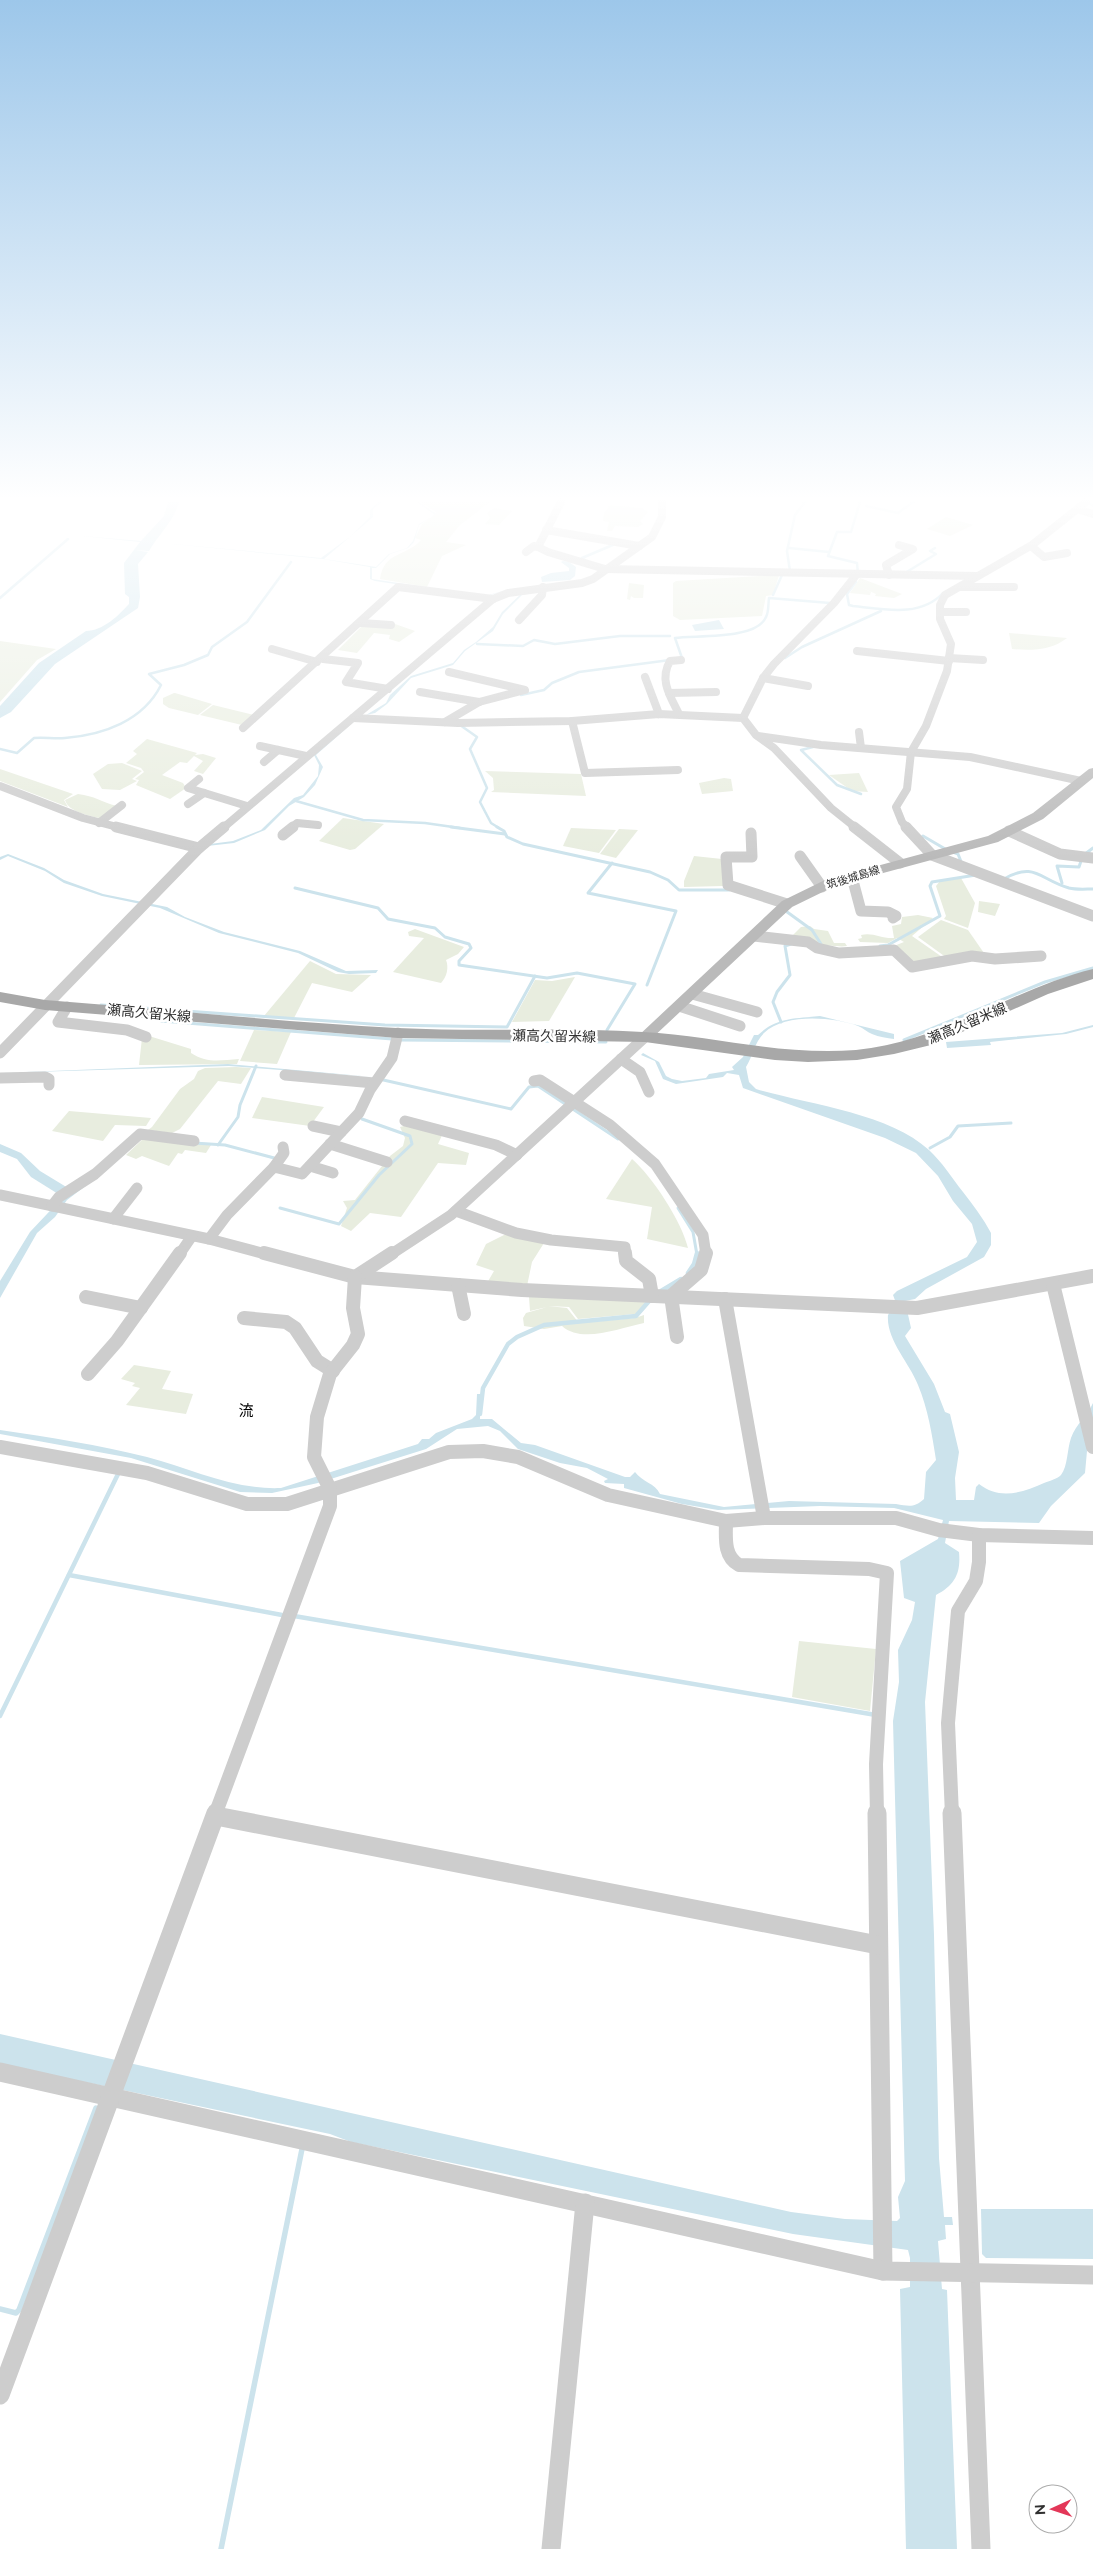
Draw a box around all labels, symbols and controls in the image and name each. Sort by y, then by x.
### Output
street label: 筑後城島線 [825,863,881,892]
street label: 瀬高久留米線 [925,999,1009,1047]
street label: 瀬高久留米線 [106,1001,192,1025]
street label: 瀬高久留米線 [512,1027,596,1045]
district label: 流 [238,1402,254,1420]
north arrow [1028,2484,1078,2534]
text: N [1032,2504,1048,2515]

